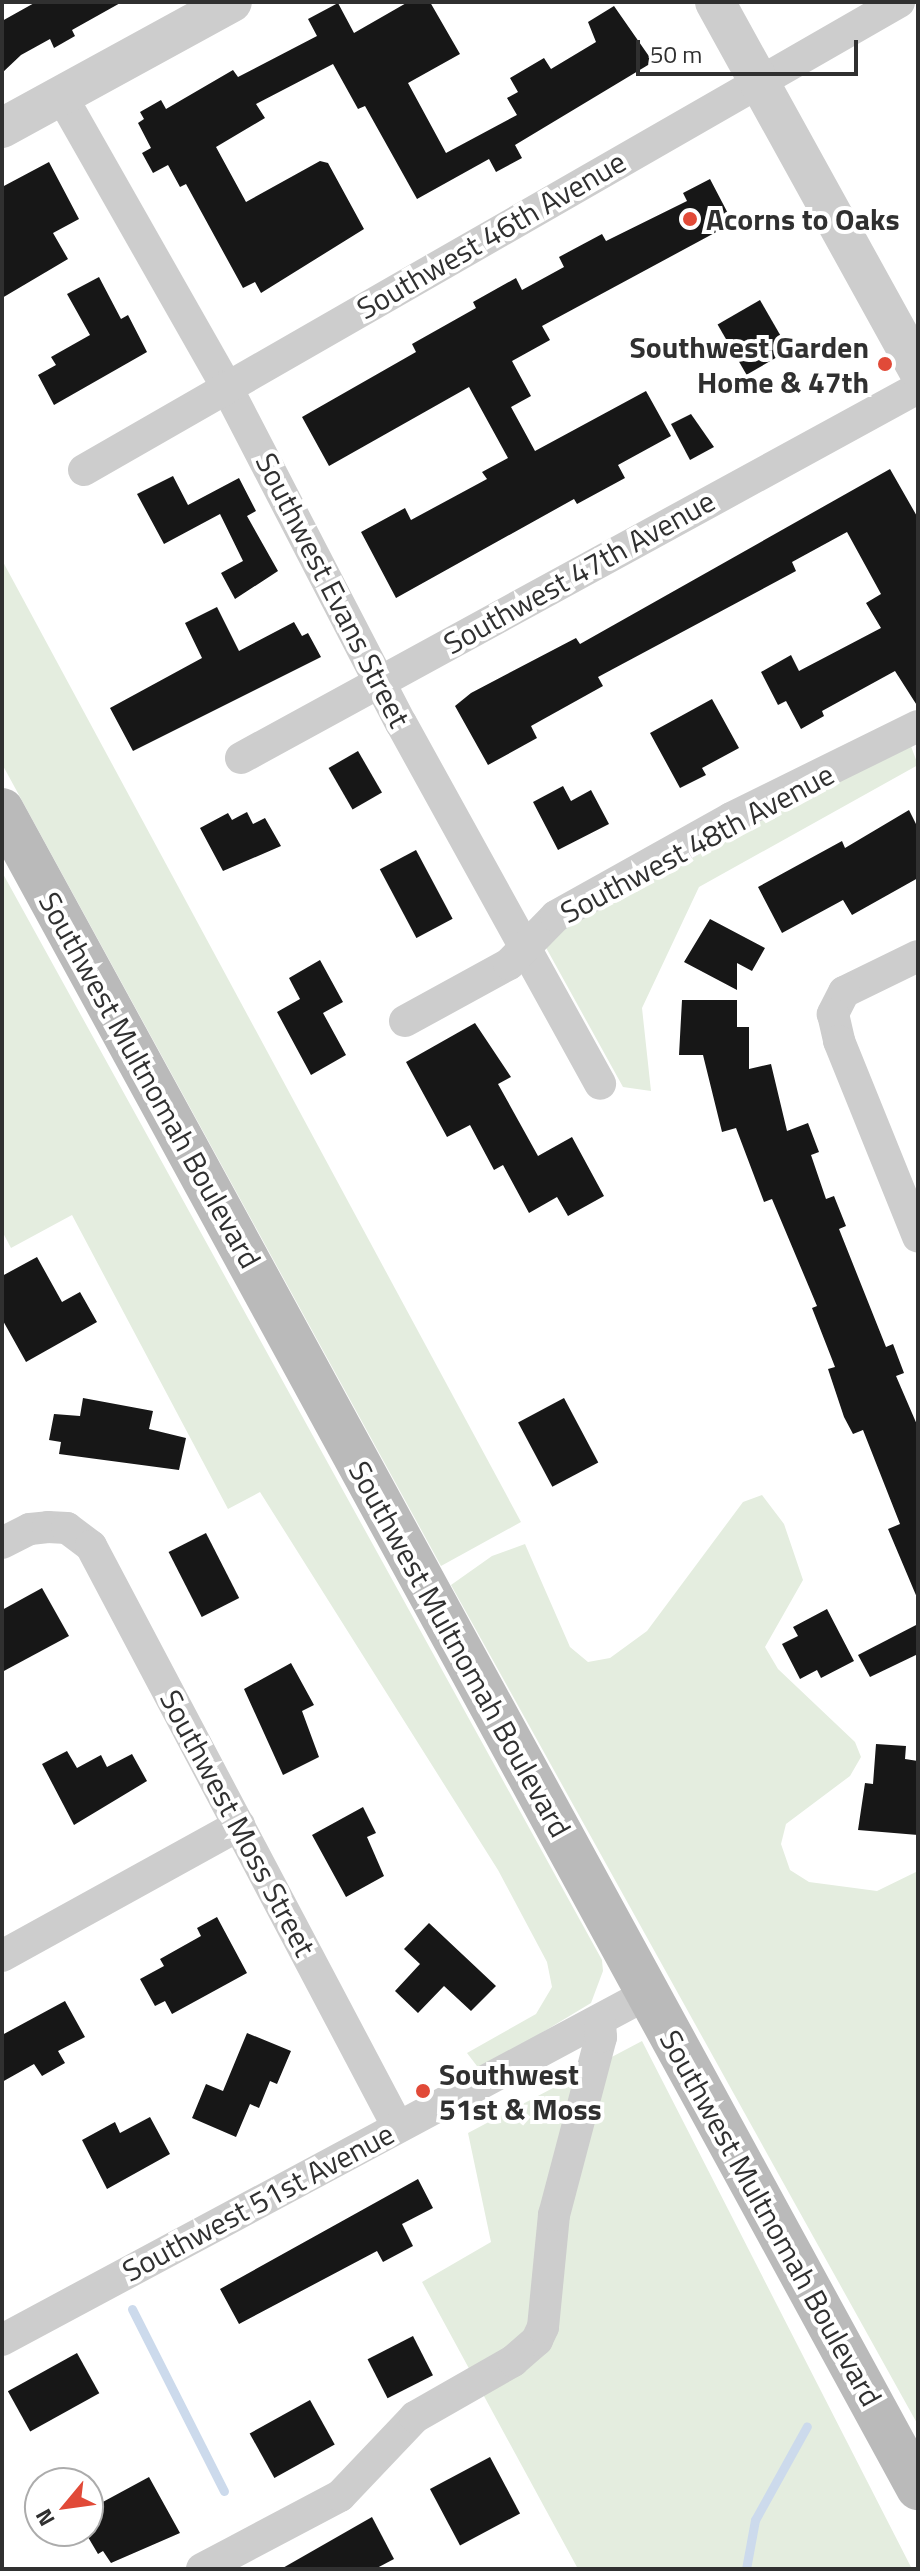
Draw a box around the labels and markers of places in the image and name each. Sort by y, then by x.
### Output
place label: Acorns to Oaks [706,201,900,237]
marker: Acorns to Oaks [681,210,699,228]
place label: Southwest Garden Home & 47th [629,329,869,400]
marker: Southwest Garden Home & 47th [876,355,894,373]
place label: Southwest 51st & Moss [439,2056,602,2126]
marker: Southwest 51st & Moss [414,2082,432,2100]

